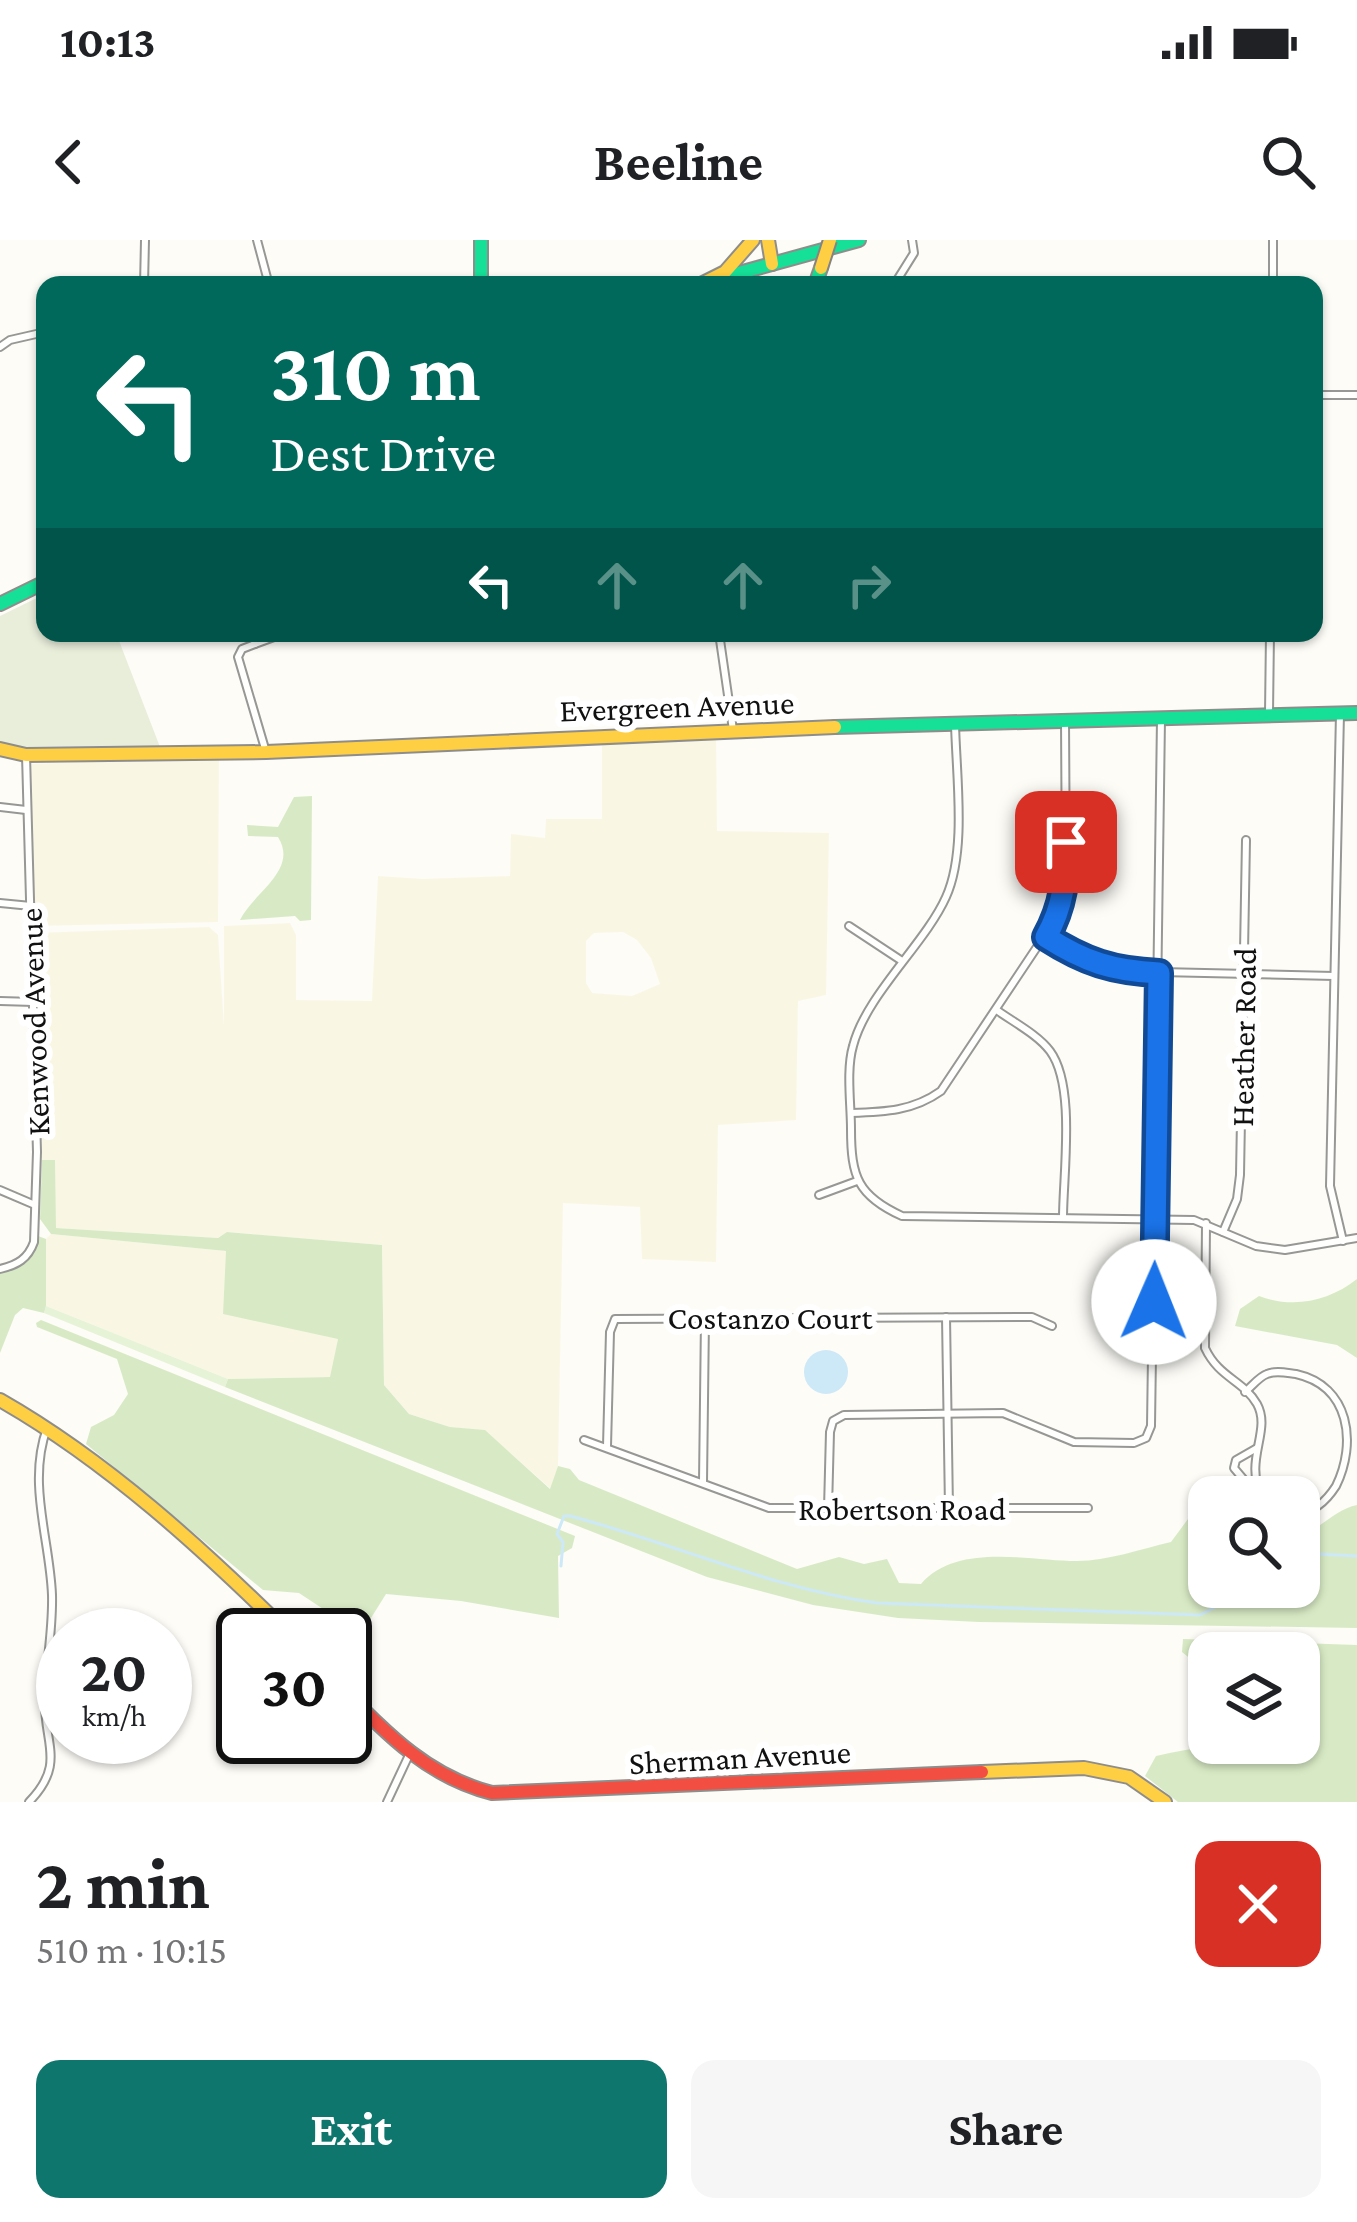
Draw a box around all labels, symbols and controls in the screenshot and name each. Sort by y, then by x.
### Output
text: 10:13 [60,17,156,67]
icon: back [36,129,102,195]
icon: search [1255,129,1321,195]
text: Beeline [594,132,763,192]
icon: left [72,324,228,480]
text: 310 m [270,325,481,418]
text: Dest Drive [270,423,496,483]
icon: left [458,552,524,618]
icon: ahead [584,552,650,618]
icon: ahead [710,552,776,618]
icon: right [836,552,902,618]
street label: Evergreen Avenue [559,683,795,729]
pin [1015,791,1117,893]
icon: arrive [1033,809,1099,875]
street label: Kenwood Avenue [12,907,56,1137]
street label: Heather Road [1223,947,1263,1127]
position arrow [1091,1239,1217,1365]
street label: Costanzo Court [668,1299,873,1336]
map controls [1188,1476,1320,1764]
button: search [1188,1476,1320,1608]
street label: Robertson Road [798,1490,1006,1527]
speed limit sign: 30 [216,1608,372,1764]
button: layers [1188,1632,1320,1764]
text: 20 [80,1637,148,1704]
text: km/h [82,1699,146,1732]
street label: Sherman Avenue [628,1733,852,1781]
button: close [1195,1841,1321,1967]
text: 2 min [36,1843,210,1923]
text: 510 m · 10:15 [36,1928,227,1971]
button: Exit [36,2060,667,2198]
button: Share [691,2060,1321,2198]

